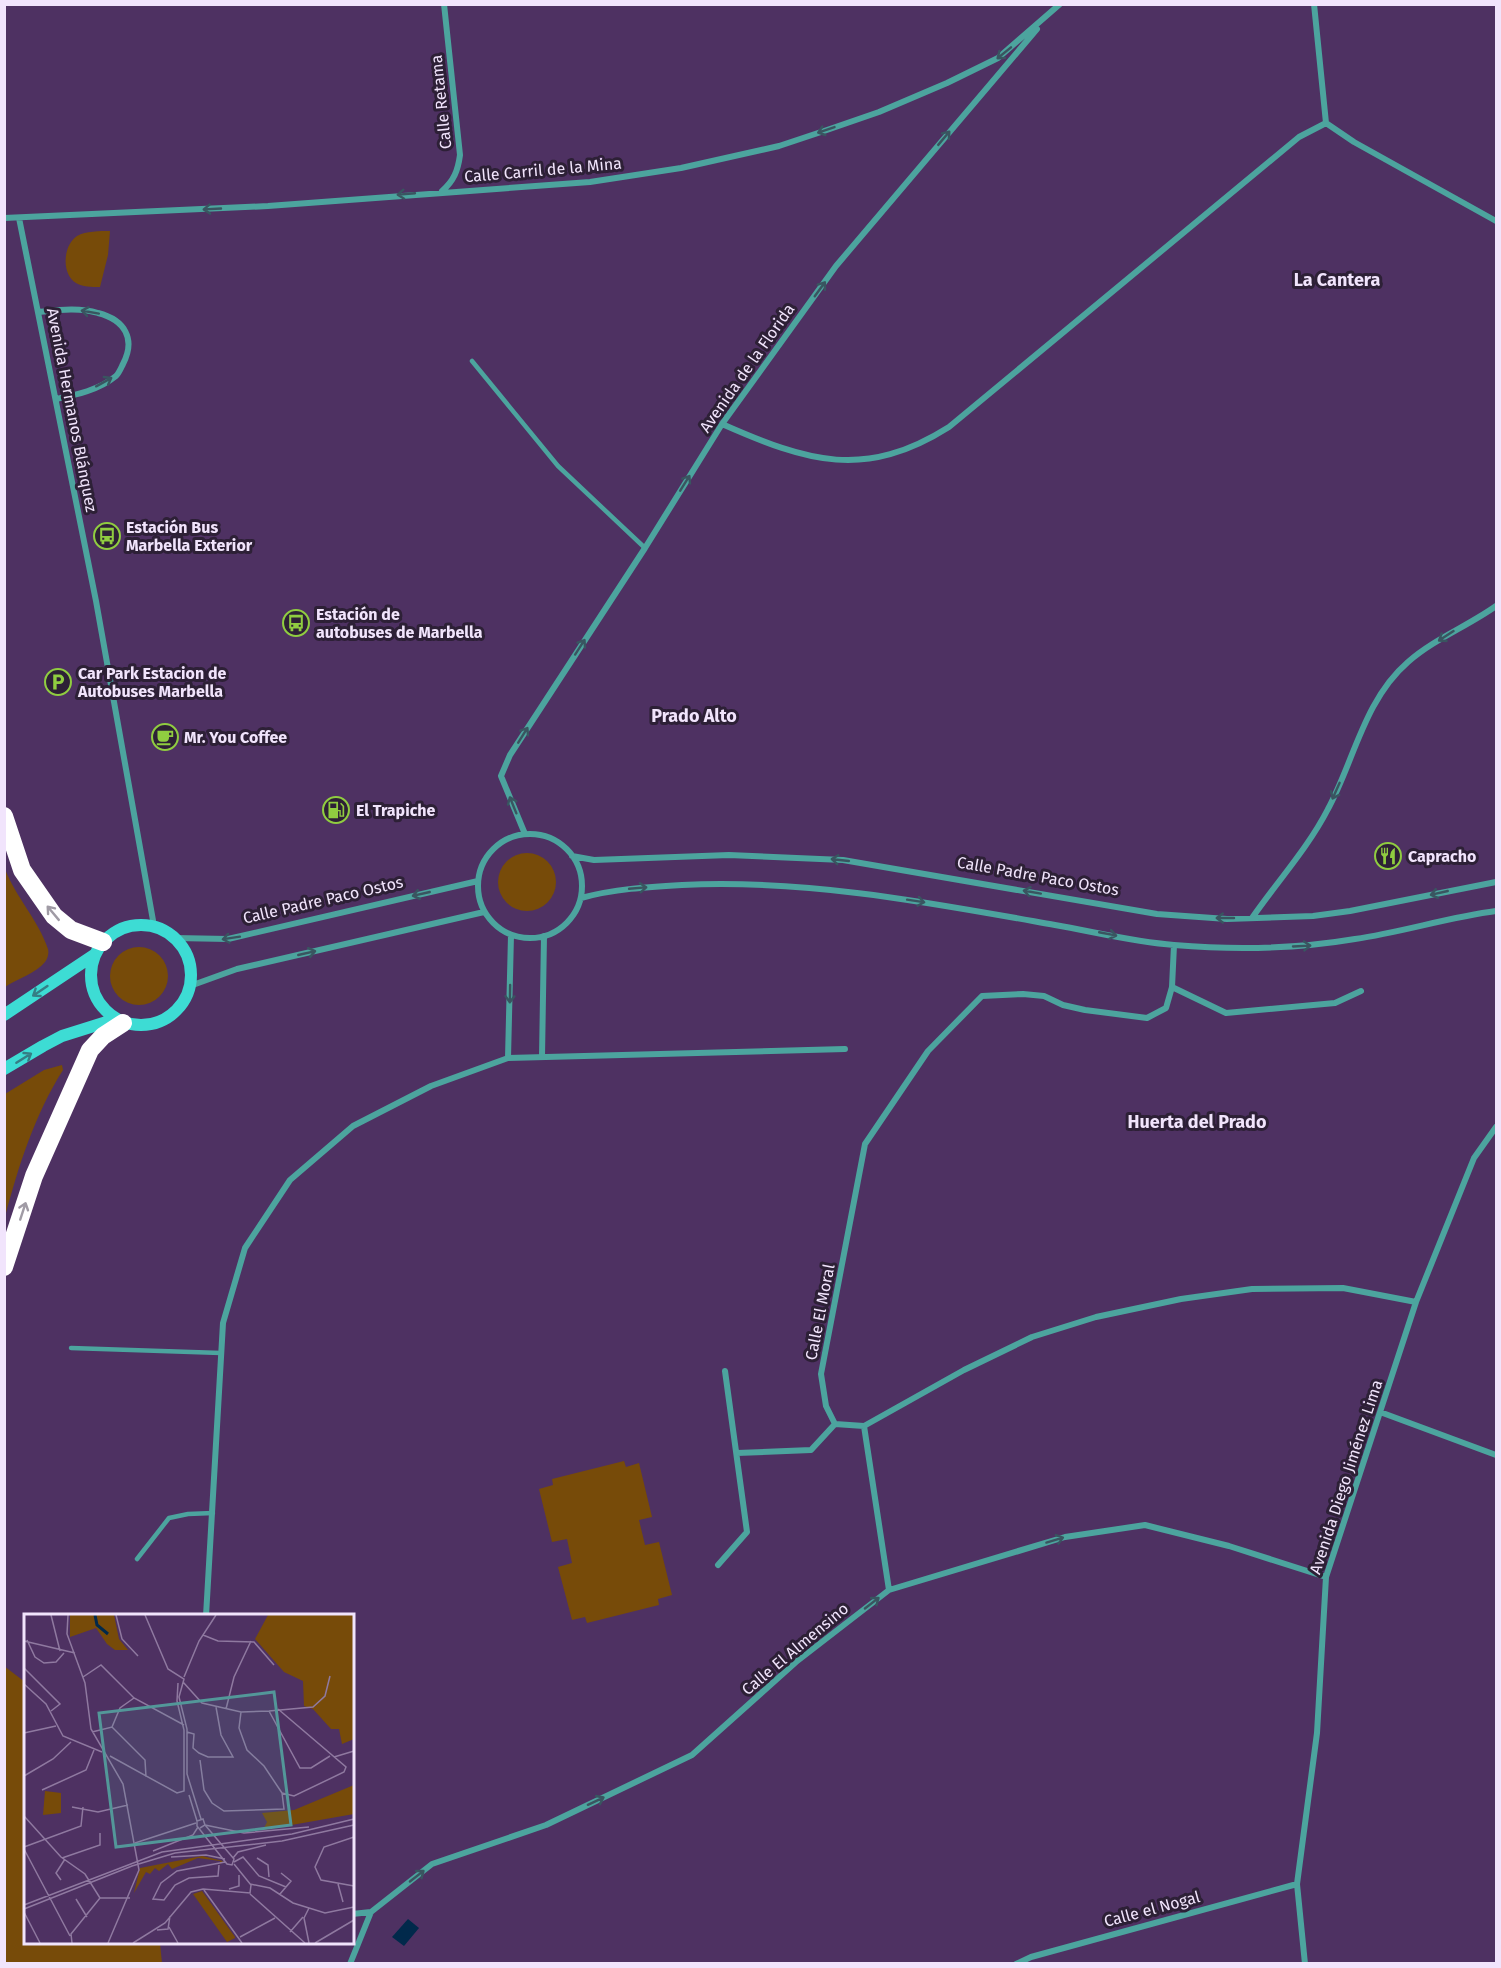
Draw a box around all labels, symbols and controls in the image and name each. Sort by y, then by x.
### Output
one-way arrow [996,46,1012,59]
street label: Calle Retama [427,54,455,150]
one-way arrow [817,126,836,137]
one-way arrow [938,130,951,146]
street label: Calle Carril de la Mina [463,154,623,186]
one-way arrow [397,189,416,200]
one-way arrow [202,203,222,214]
district label: La Cantera [1294,269,1380,291]
one-way arrow [814,281,826,297]
street label: Avenida de la Florida [695,300,799,436]
street label: Avenida Hermanos Blánquez [43,306,101,514]
one-way arrow [81,306,101,317]
one-way arrow [95,376,112,388]
one-way arrow [680,475,692,492]
place label: Estación Bus Marbella Exterior [126,518,253,555]
bus stop icon: Estación Bus Marbella Exterior [92,521,122,551]
place label: Estación de autobuses de Marbella [316,605,483,642]
bus stop icon: Estación de autobuses de Marbella [281,608,311,638]
one-way arrow [1438,630,1455,642]
one-way arrow [574,639,586,656]
place label: Car Park Estacion de Autobuses Marbella [77,664,227,701]
parking icon: Car Park Estacion de Autobuses Marbella [43,667,73,697]
district label: Prado Alto [651,705,737,727]
cafe icon: Mr. You Coffee [150,722,180,752]
one-way arrow [517,727,529,744]
place label: Mr. You Coffee [184,728,287,747]
one-way arrow [1330,781,1342,799]
fuel station icon: El Trapiche [321,795,351,825]
one-way arrow [507,796,518,815]
place label: El Trapiche [356,801,436,820]
restaurant icon: Capracho [1373,841,1403,871]
place label: Capracho [1408,847,1476,866]
street label: Calle Padre Paco Ostos [956,852,1120,900]
one-way arrow [831,855,851,866]
street label: Calle Padre Paco Ostos [241,872,405,928]
one-way arrow [628,882,648,893]
one-way arrow [1023,886,1043,897]
one-way arrow [1430,888,1449,900]
one-way arrow [411,889,430,901]
one-way arrow [906,896,925,907]
one-way arrow [47,905,60,921]
one-way arrow [1216,912,1236,924]
one-way arrow [1098,929,1117,940]
one-way arrow [221,932,241,943]
one-way arrow [1292,940,1311,951]
one-way arrow [297,946,316,958]
one-way arrow [504,983,516,1003]
one-way arrow [32,985,49,998]
one-way arrow [15,1051,32,1063]
district label: Huerta del Prado [1128,1111,1266,1133]
one-way arrow [18,1202,29,1221]
street label: Calle El Moral [801,1262,839,1362]
street label: Avenida Diego Jiménez Lima [1306,1377,1386,1577]
one-way arrow [1045,1534,1064,1545]
one-way arrow [863,1597,879,1610]
street label: Calle El Almensino [738,1599,852,1699]
inset map [24,1614,354,1944]
one-way arrow [586,1795,604,1807]
one-way arrow [408,1870,424,1882]
street label: Calle el Nogal [1102,1887,1202,1931]

